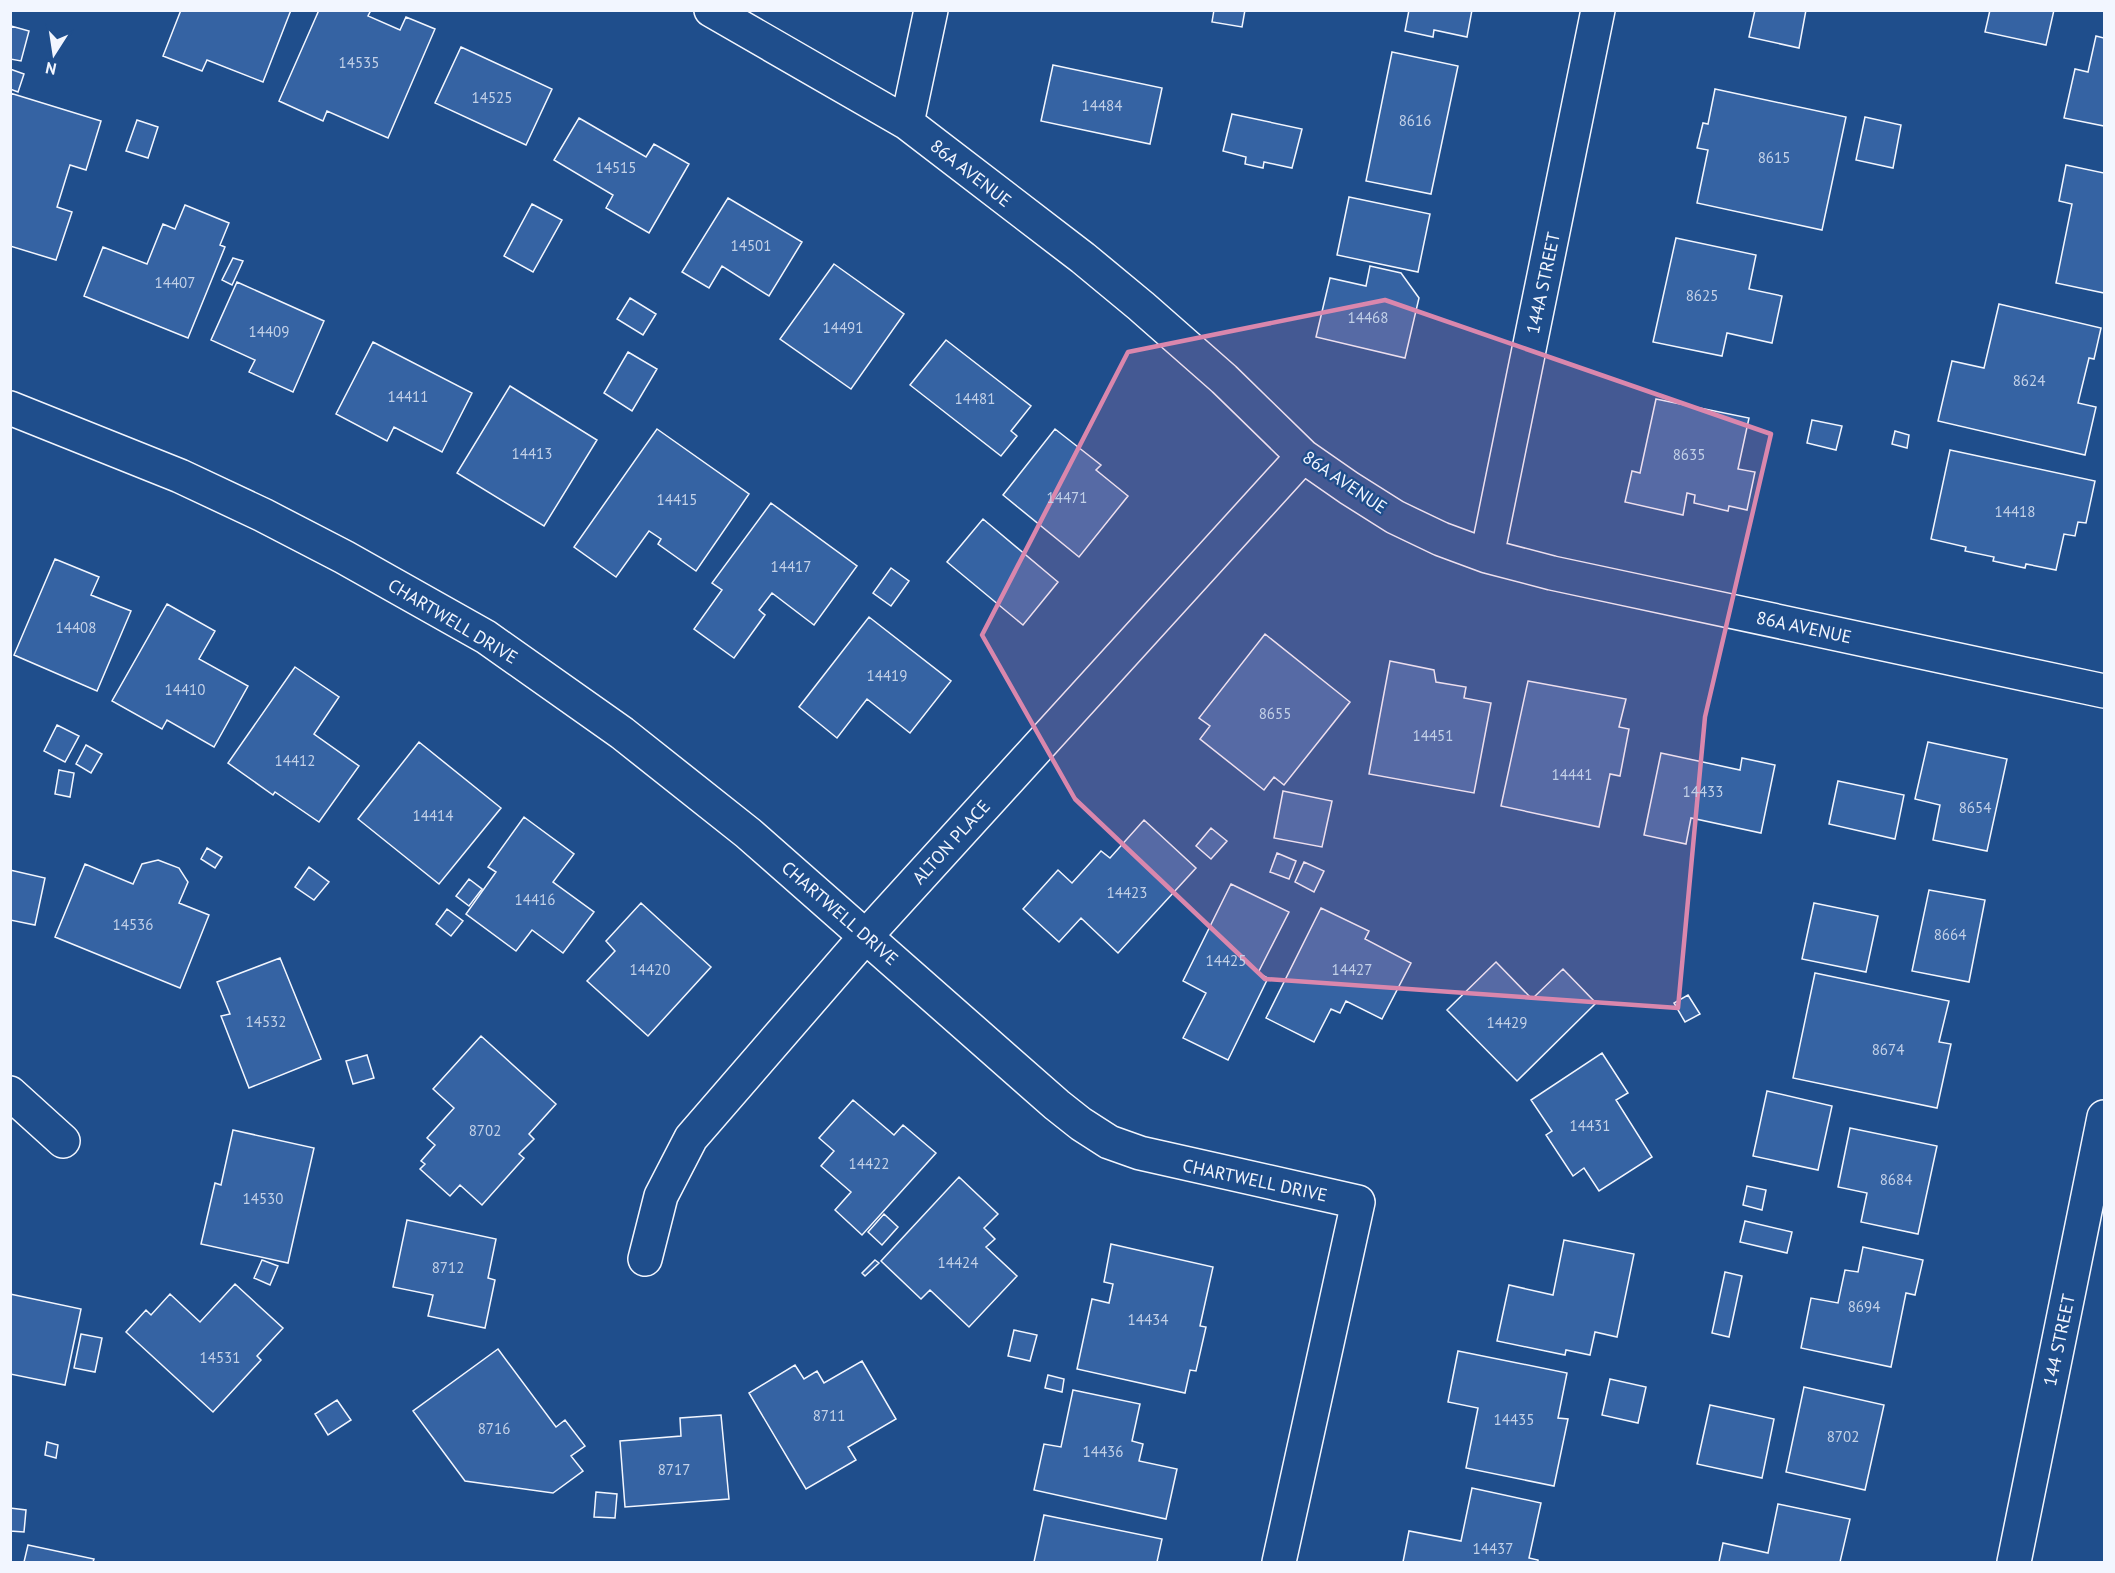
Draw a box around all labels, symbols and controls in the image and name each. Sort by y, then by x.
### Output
north arrow [24,24,84,84]
house number: 14535 [339,53,379,72]
text: N [44,58,58,80]
house number: 14525 [472,88,512,107]
house number: 14484 [1082,96,1122,115]
house number: 8616 [1399,111,1431,130]
street label: 86A AVENUE [926,134,1016,212]
house number: 8615 [1758,148,1790,167]
house number: 14515 [596,158,636,177]
street label: 144A STREET [1521,230,1565,336]
house number: 14501 [731,236,771,255]
house number: 14407 [155,273,195,292]
house number: 8625 [1686,286,1718,305]
house number: 14468 [1348,308,1388,327]
house number: 14491 [823,318,863,337]
house number: 14409 [249,322,289,341]
house number: 8624 [2013,371,2045,390]
house number: 14411 [388,387,428,406]
house number: 14481 [955,389,995,408]
house number: 14413 [512,444,552,463]
street label: 86A AVENUE [1298,445,1392,519]
house number: 8635 [1673,445,1705,464]
house number: 14471 [1047,488,1087,507]
house number: 14415 [657,490,697,509]
house number: 14418 [1995,502,2035,521]
house number: 14417 [771,557,811,576]
street label: CHARTWELL DRIVE [384,573,522,669]
street label: 86A AVENUE [1754,606,1854,648]
house number: 14408 [56,618,96,637]
house number: 14419 [867,666,907,685]
house number: 14410 [165,680,205,699]
house number: 8655 [1259,704,1291,723]
house number: 14451 [1413,726,1453,745]
house number: 14412 [275,751,315,770]
house number: 14441 [1552,765,1592,784]
house number: 14433 [1683,782,1723,801]
street label: ALTON PLACE [907,795,995,889]
house number: 8654 [1959,798,1991,817]
house number: 14414 [413,806,453,825]
street label: CHARTWELL DRIVE [777,856,903,970]
house number: 14423 [1107,883,1147,902]
house number: 14416 [515,890,555,909]
house number: 14536 [113,915,153,934]
house number: 8664 [1934,925,1966,944]
house number: 14425 [1206,951,1246,970]
house number: 14420 [630,960,670,979]
house number: 14427 [1332,960,1372,979]
house number: 14532 [246,1012,286,1031]
house number: 14429 [1487,1013,1527,1032]
house number: 8674 [1872,1040,1904,1059]
house number: 14431 [1570,1116,1610,1135]
house number: 8702 [469,1121,501,1140]
street label: CHARTWELL DRIVE [1181,1153,1329,1207]
house number: 14422 [849,1154,889,1173]
house number: 8684 [1880,1170,1912,1189]
house number: 14530 [243,1189,283,1208]
house number: 14424 [938,1253,978,1272]
house number: 8712 [432,1258,464,1277]
street label: 144 STREET [2038,1292,2080,1388]
house number: 8694 [1848,1297,1880,1316]
house number: 14434 [1128,1310,1168,1329]
house number: 14531 [200,1348,240,1367]
house number: 8711 [813,1406,845,1425]
house number: 14435 [1494,1410,1534,1429]
house number: 8716 [478,1419,510,1438]
house number: 8702 [1827,1427,1859,1446]
house number: 14436 [1083,1442,1123,1461]
house number: 8717 [658,1460,690,1479]
house number: 14437 [1473,1539,1513,1558]

